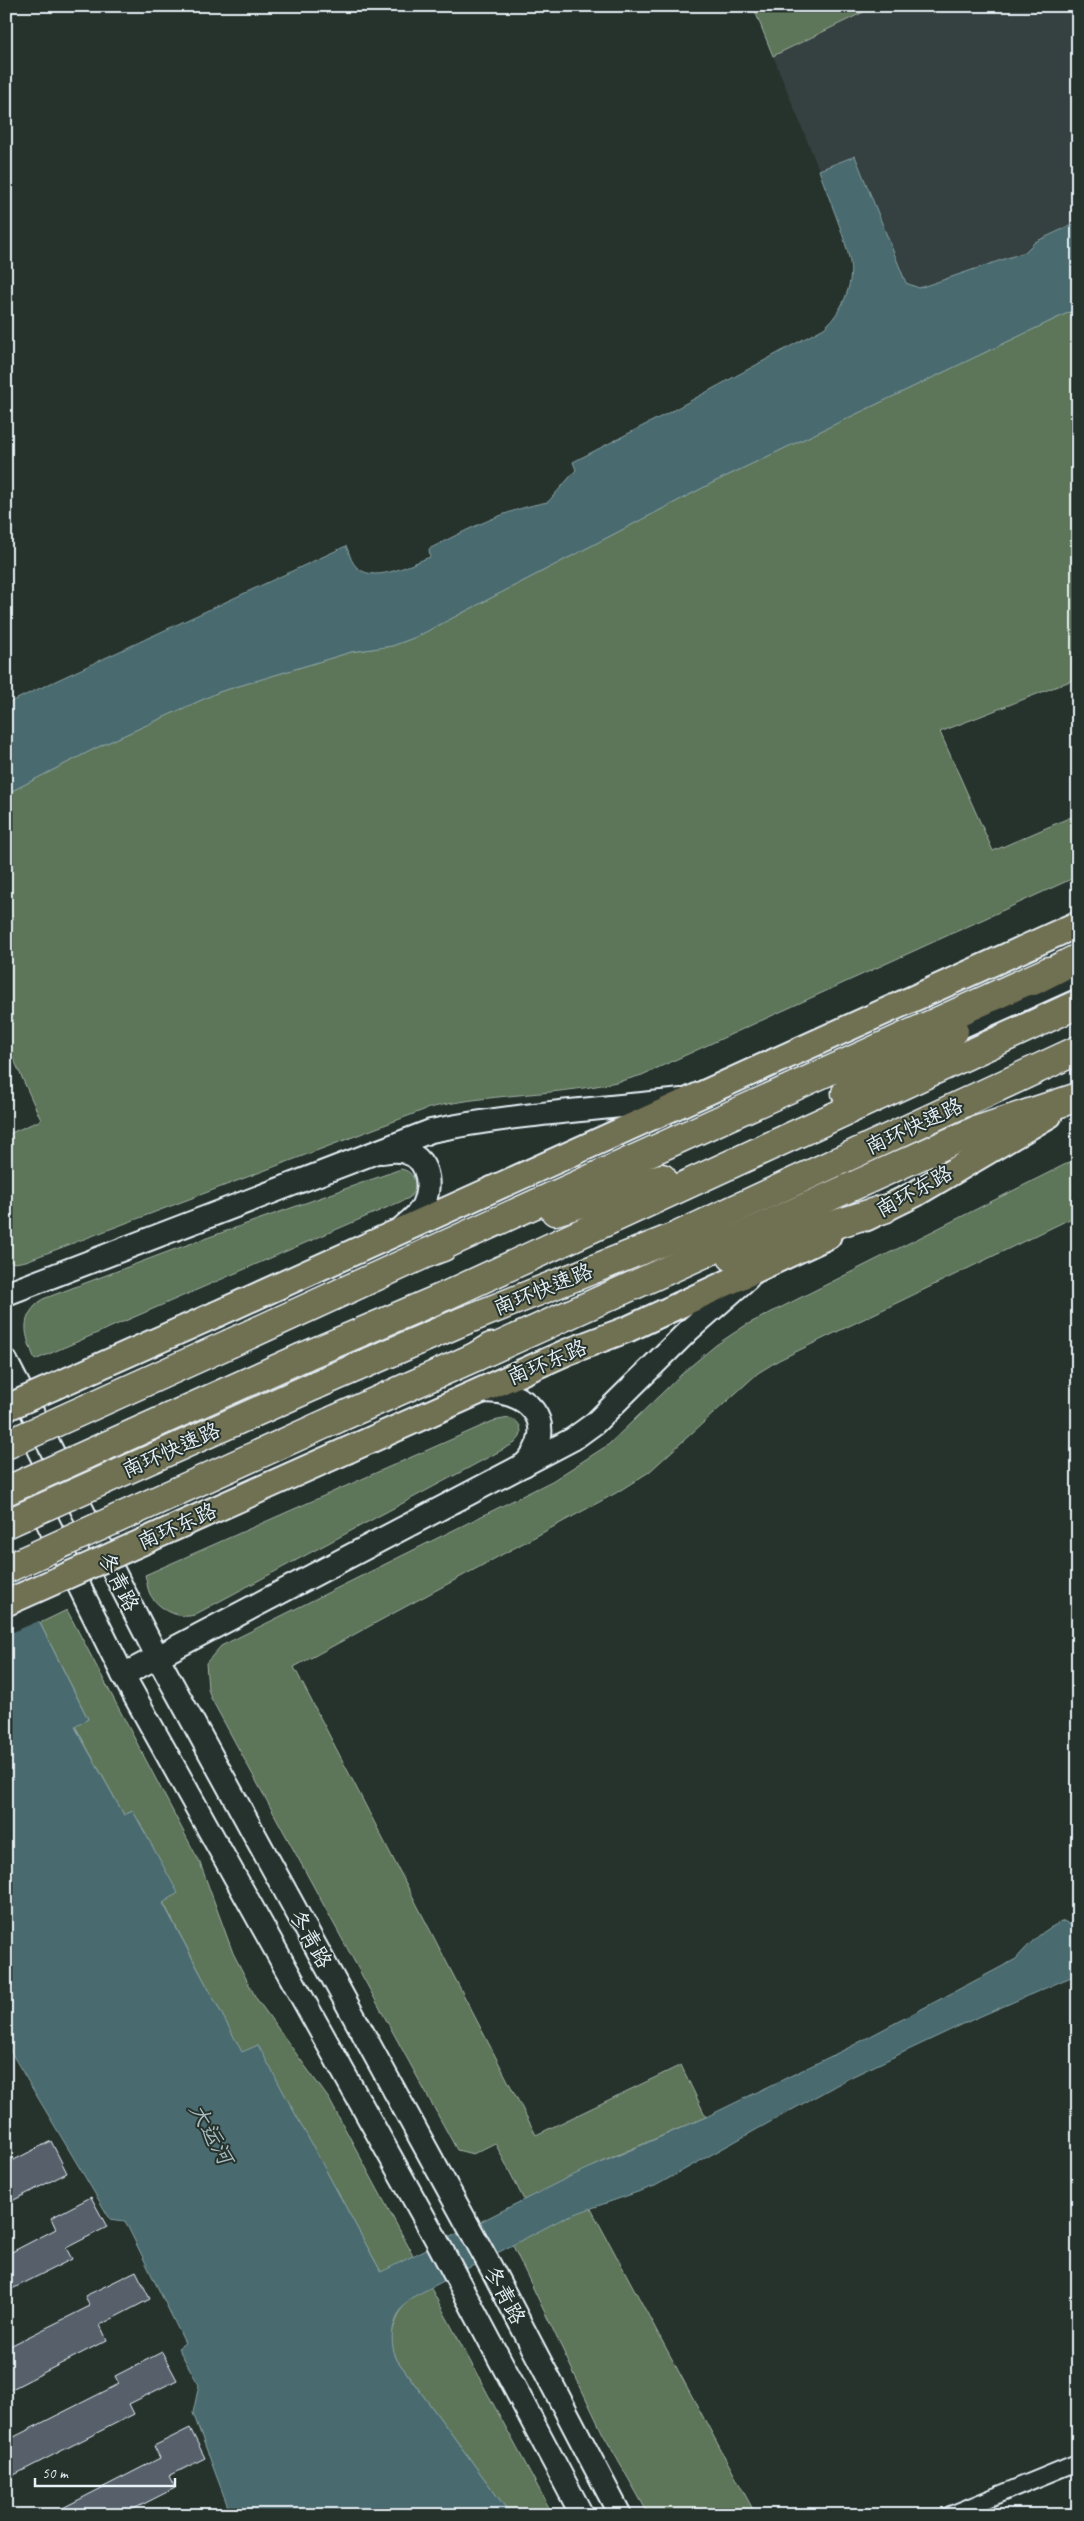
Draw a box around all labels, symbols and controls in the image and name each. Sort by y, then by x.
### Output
street label: 南环快速路 [861,1092,967,1160]
street label: 南环东路 [871,1159,957,1223]
street label: 南环快速路 [489,1257,597,1321]
street label: 南环东路 [503,1334,591,1390]
street label: 南环快速路 [118,1417,224,1483]
street label: 南环东路 [133,1497,221,1555]
street label: 冬青路 [93,1548,145,1616]
street label: 冬青路 [284,1905,338,1973]
water label: 大运河 [183,2098,241,2172]
street label: 冬青路 [479,2261,531,2329]
scale bar [35,2456,175,2488]
text: 50 m [42,2464,69,2483]

